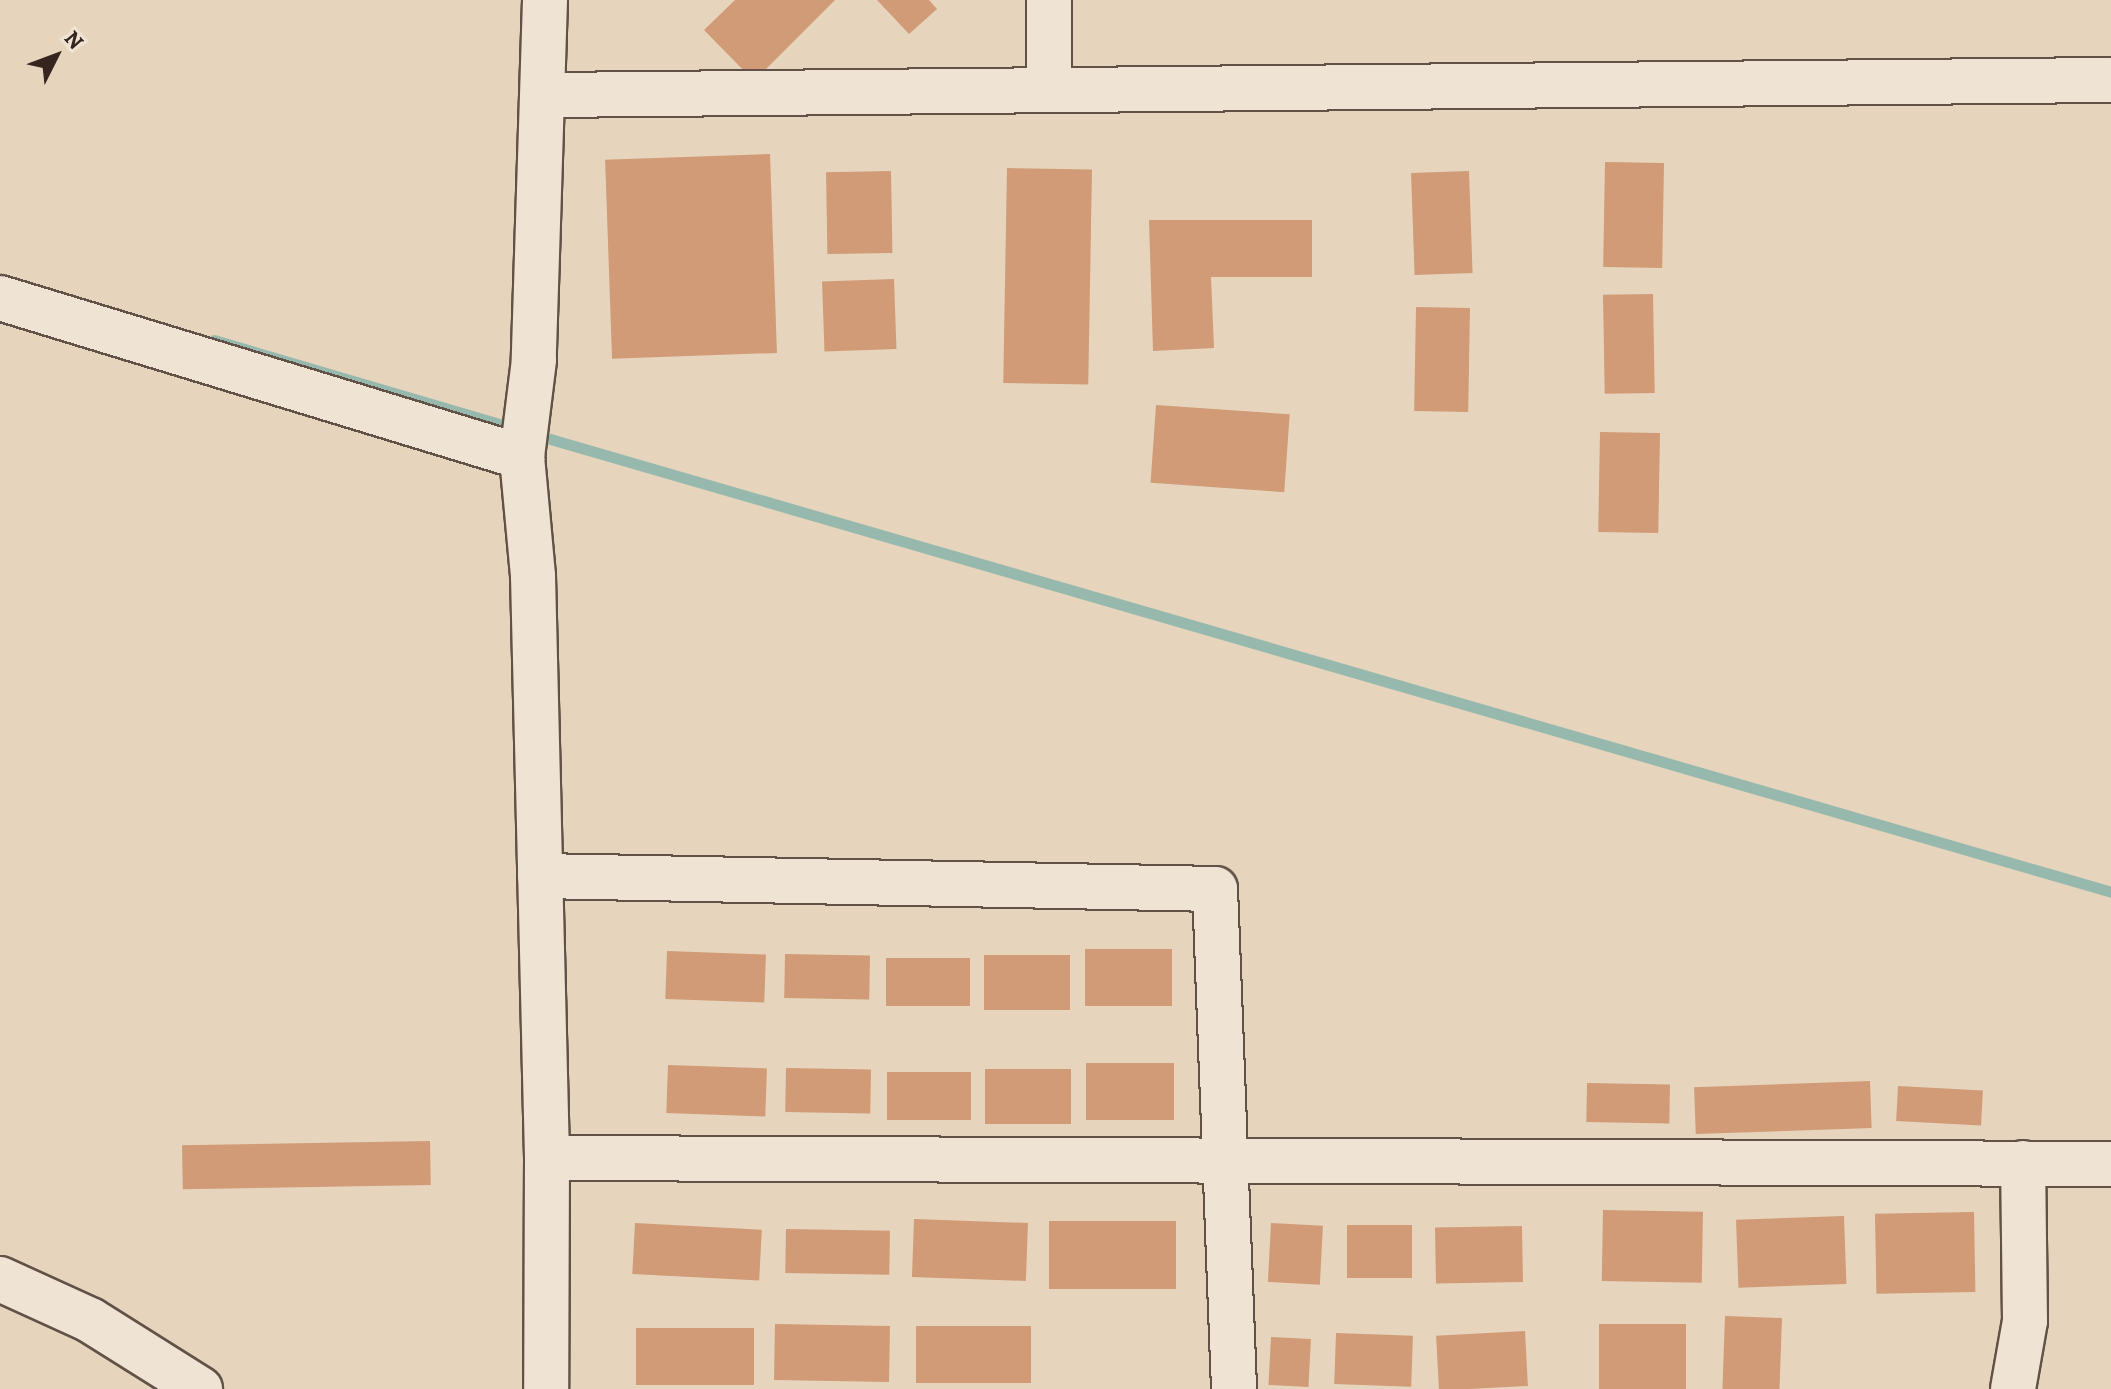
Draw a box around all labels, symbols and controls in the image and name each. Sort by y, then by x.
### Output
north arrow [16,16,96,96]
text: N [57,24,90,56]

